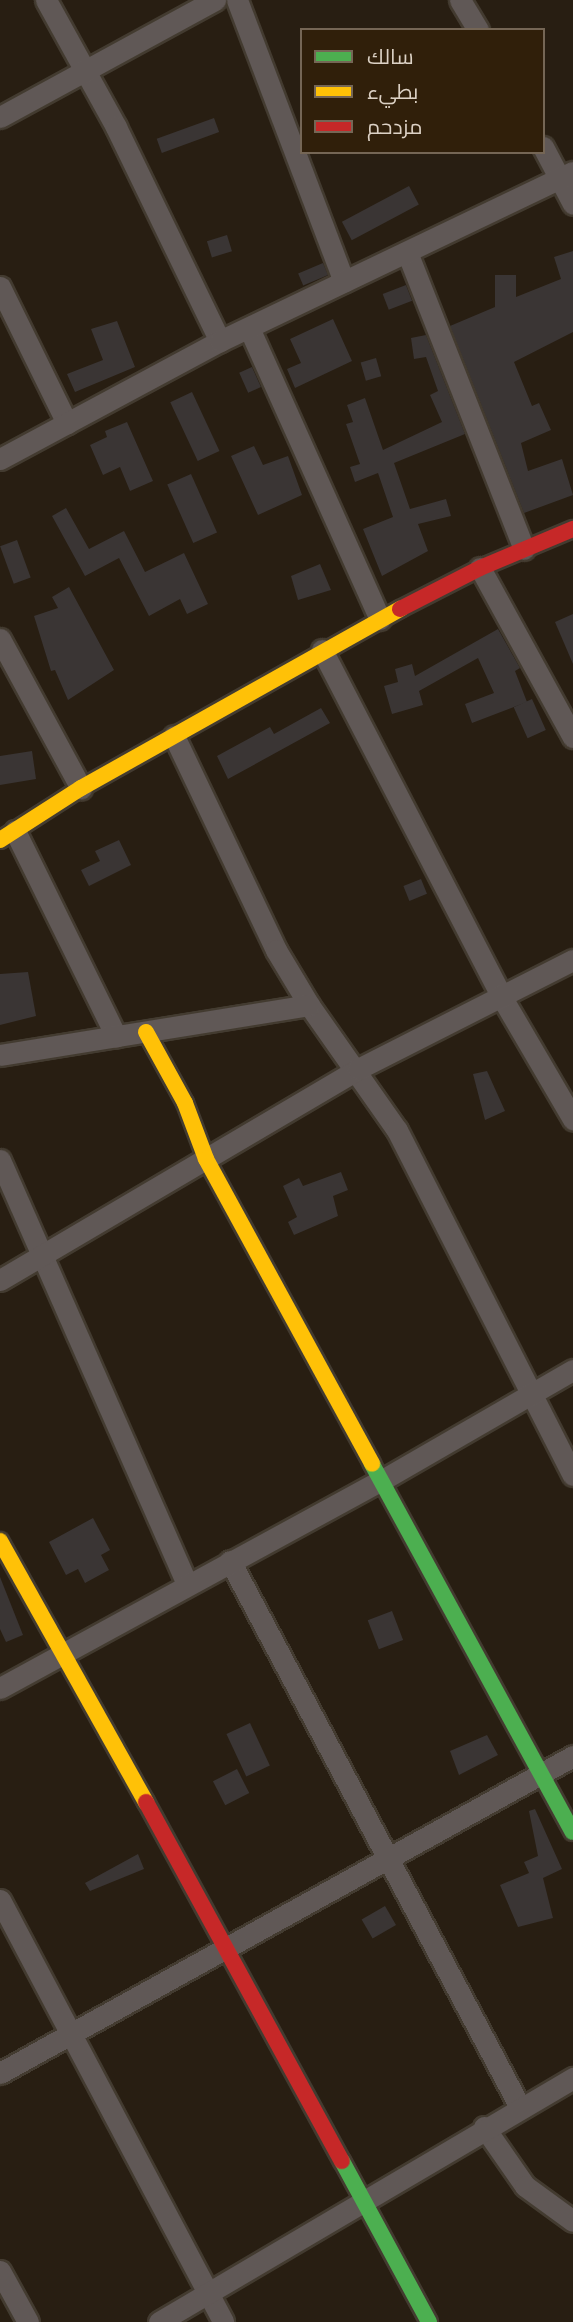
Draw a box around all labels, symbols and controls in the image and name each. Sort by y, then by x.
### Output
legend [300,28,545,154]
text: سالك [367,43,414,71]
text: بطيء [367,78,418,106]
text: مزدحم [367,113,422,141]

